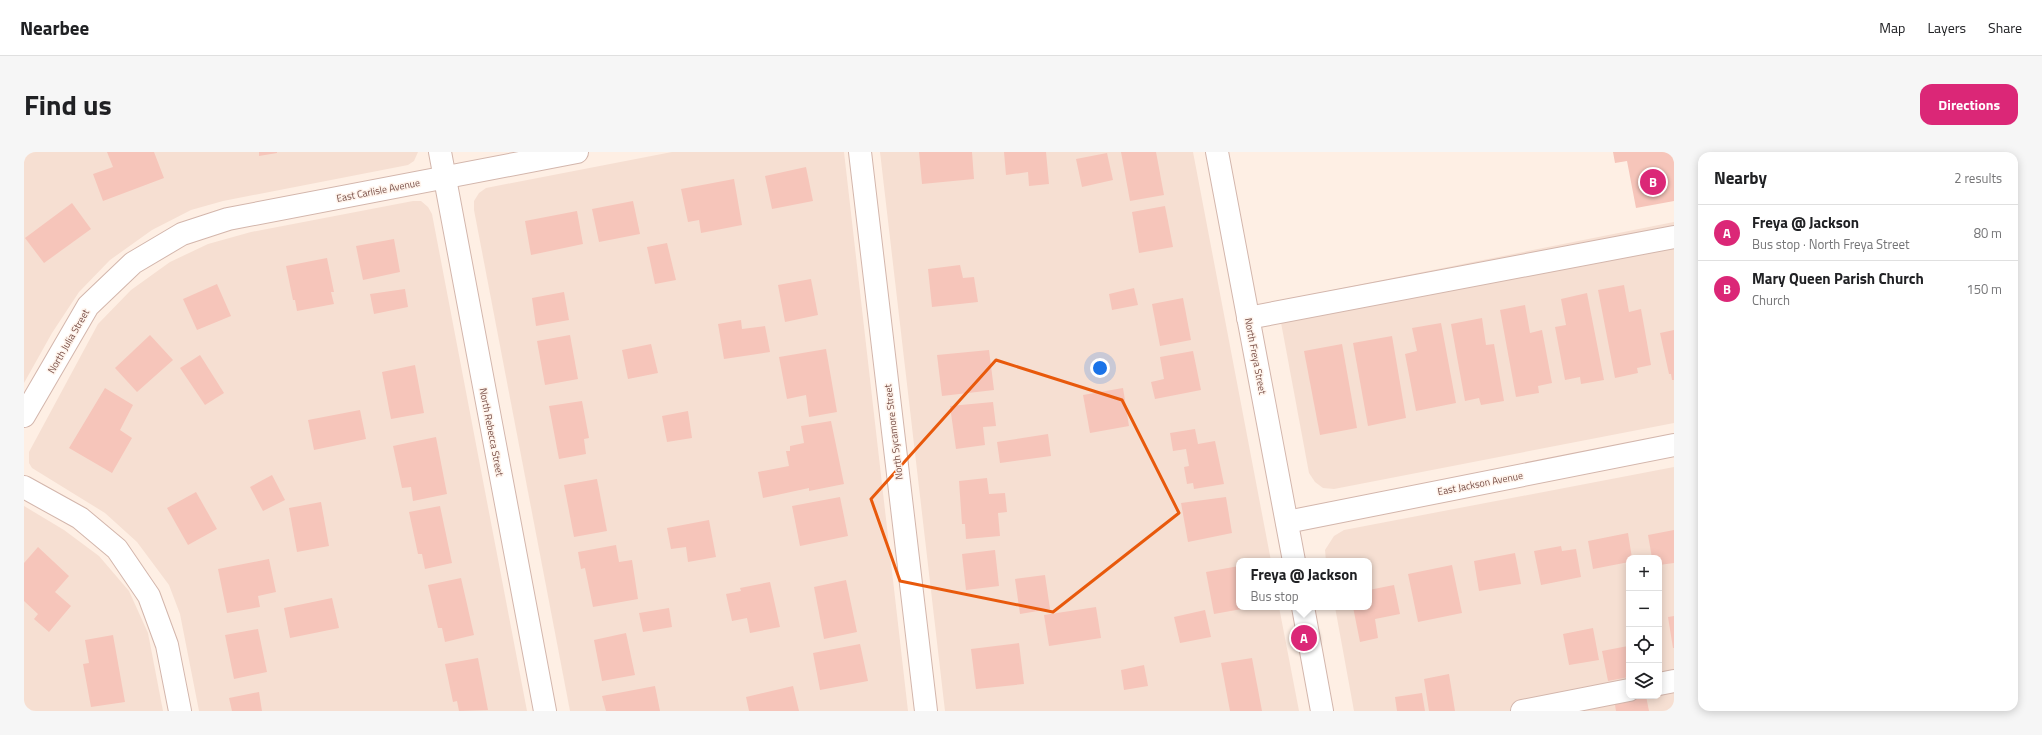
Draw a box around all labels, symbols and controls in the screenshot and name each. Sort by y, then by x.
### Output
text: Nearbee [20,13,89,42]
text: Map [1879,17,1905,38]
text: Layers [1927,17,1966,38]
text: Share [1988,17,2022,38]
text: Find us [24,83,112,126]
button: Directions [1920,84,2018,125]
text: Nearby [1714,165,1767,191]
pin: B [1640,167,1666,197]
text: 2 results [1954,168,2002,188]
street label: East Carlisle Avenue [335,175,421,206]
text: Freya @ Jackson [1752,211,1859,234]
text: A [1723,223,1731,243]
text: 80 m [1974,223,2002,243]
text: Bus stop · North Freya Street [1752,234,1910,254]
text: Mary Queen Parish Church [1752,267,1924,290]
text: B [1723,279,1731,299]
text: 150 m [1966,279,2002,299]
text: Church [1752,290,1790,310]
street label: North Julia Street [44,306,93,376]
street label: North Freya Street [1241,317,1270,396]
your location [1090,358,1110,378]
street label: North Sycamore Street [880,383,907,480]
street label: North Rebecca Street [476,387,508,478]
street label: East Jackson Avenue [1436,468,1524,499]
map controls [1626,555,1662,699]
button: + [1626,555,1662,591]
popup [1236,558,1372,610]
text: Freya @ Jackson [1250,563,1358,586]
text: Bus stop [1250,586,1299,606]
button: − [1626,591,1662,627]
pin: A [1291,623,1317,653]
button: locate [1626,627,1662,663]
button: layers [1626,663,1662,699]

